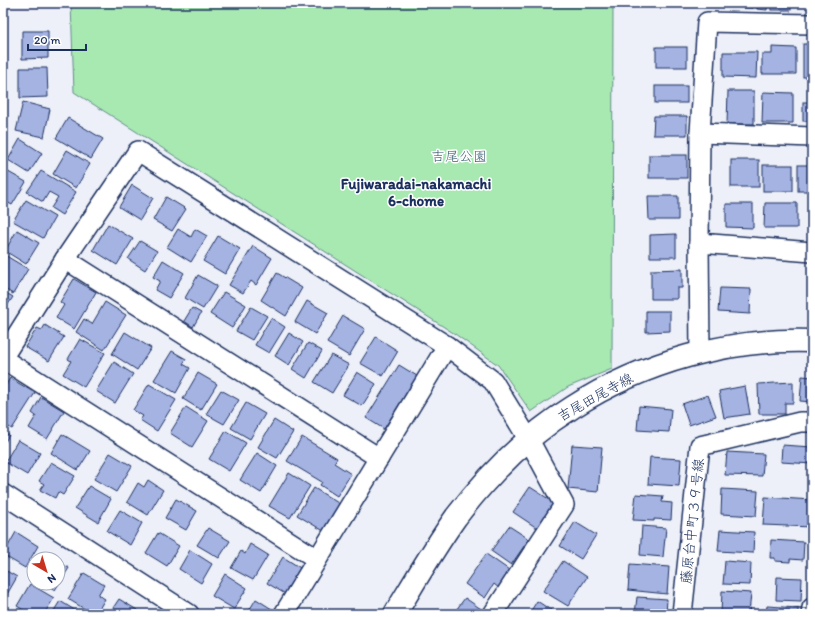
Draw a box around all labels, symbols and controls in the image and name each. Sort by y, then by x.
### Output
scale bar [28,26,86,52]
text: 20 m [34,33,61,47]
park label: 吉尾公園 [431,148,487,165]
district label: Fujiwaradai-nakamachi 6-chome [341,175,491,210]
street label: 吉尾田尾寺線 [554,370,636,425]
street label: 藤原台中町３９号線 [677,458,708,585]
north arrow [26,551,66,591]
text: N [45,571,59,586]

